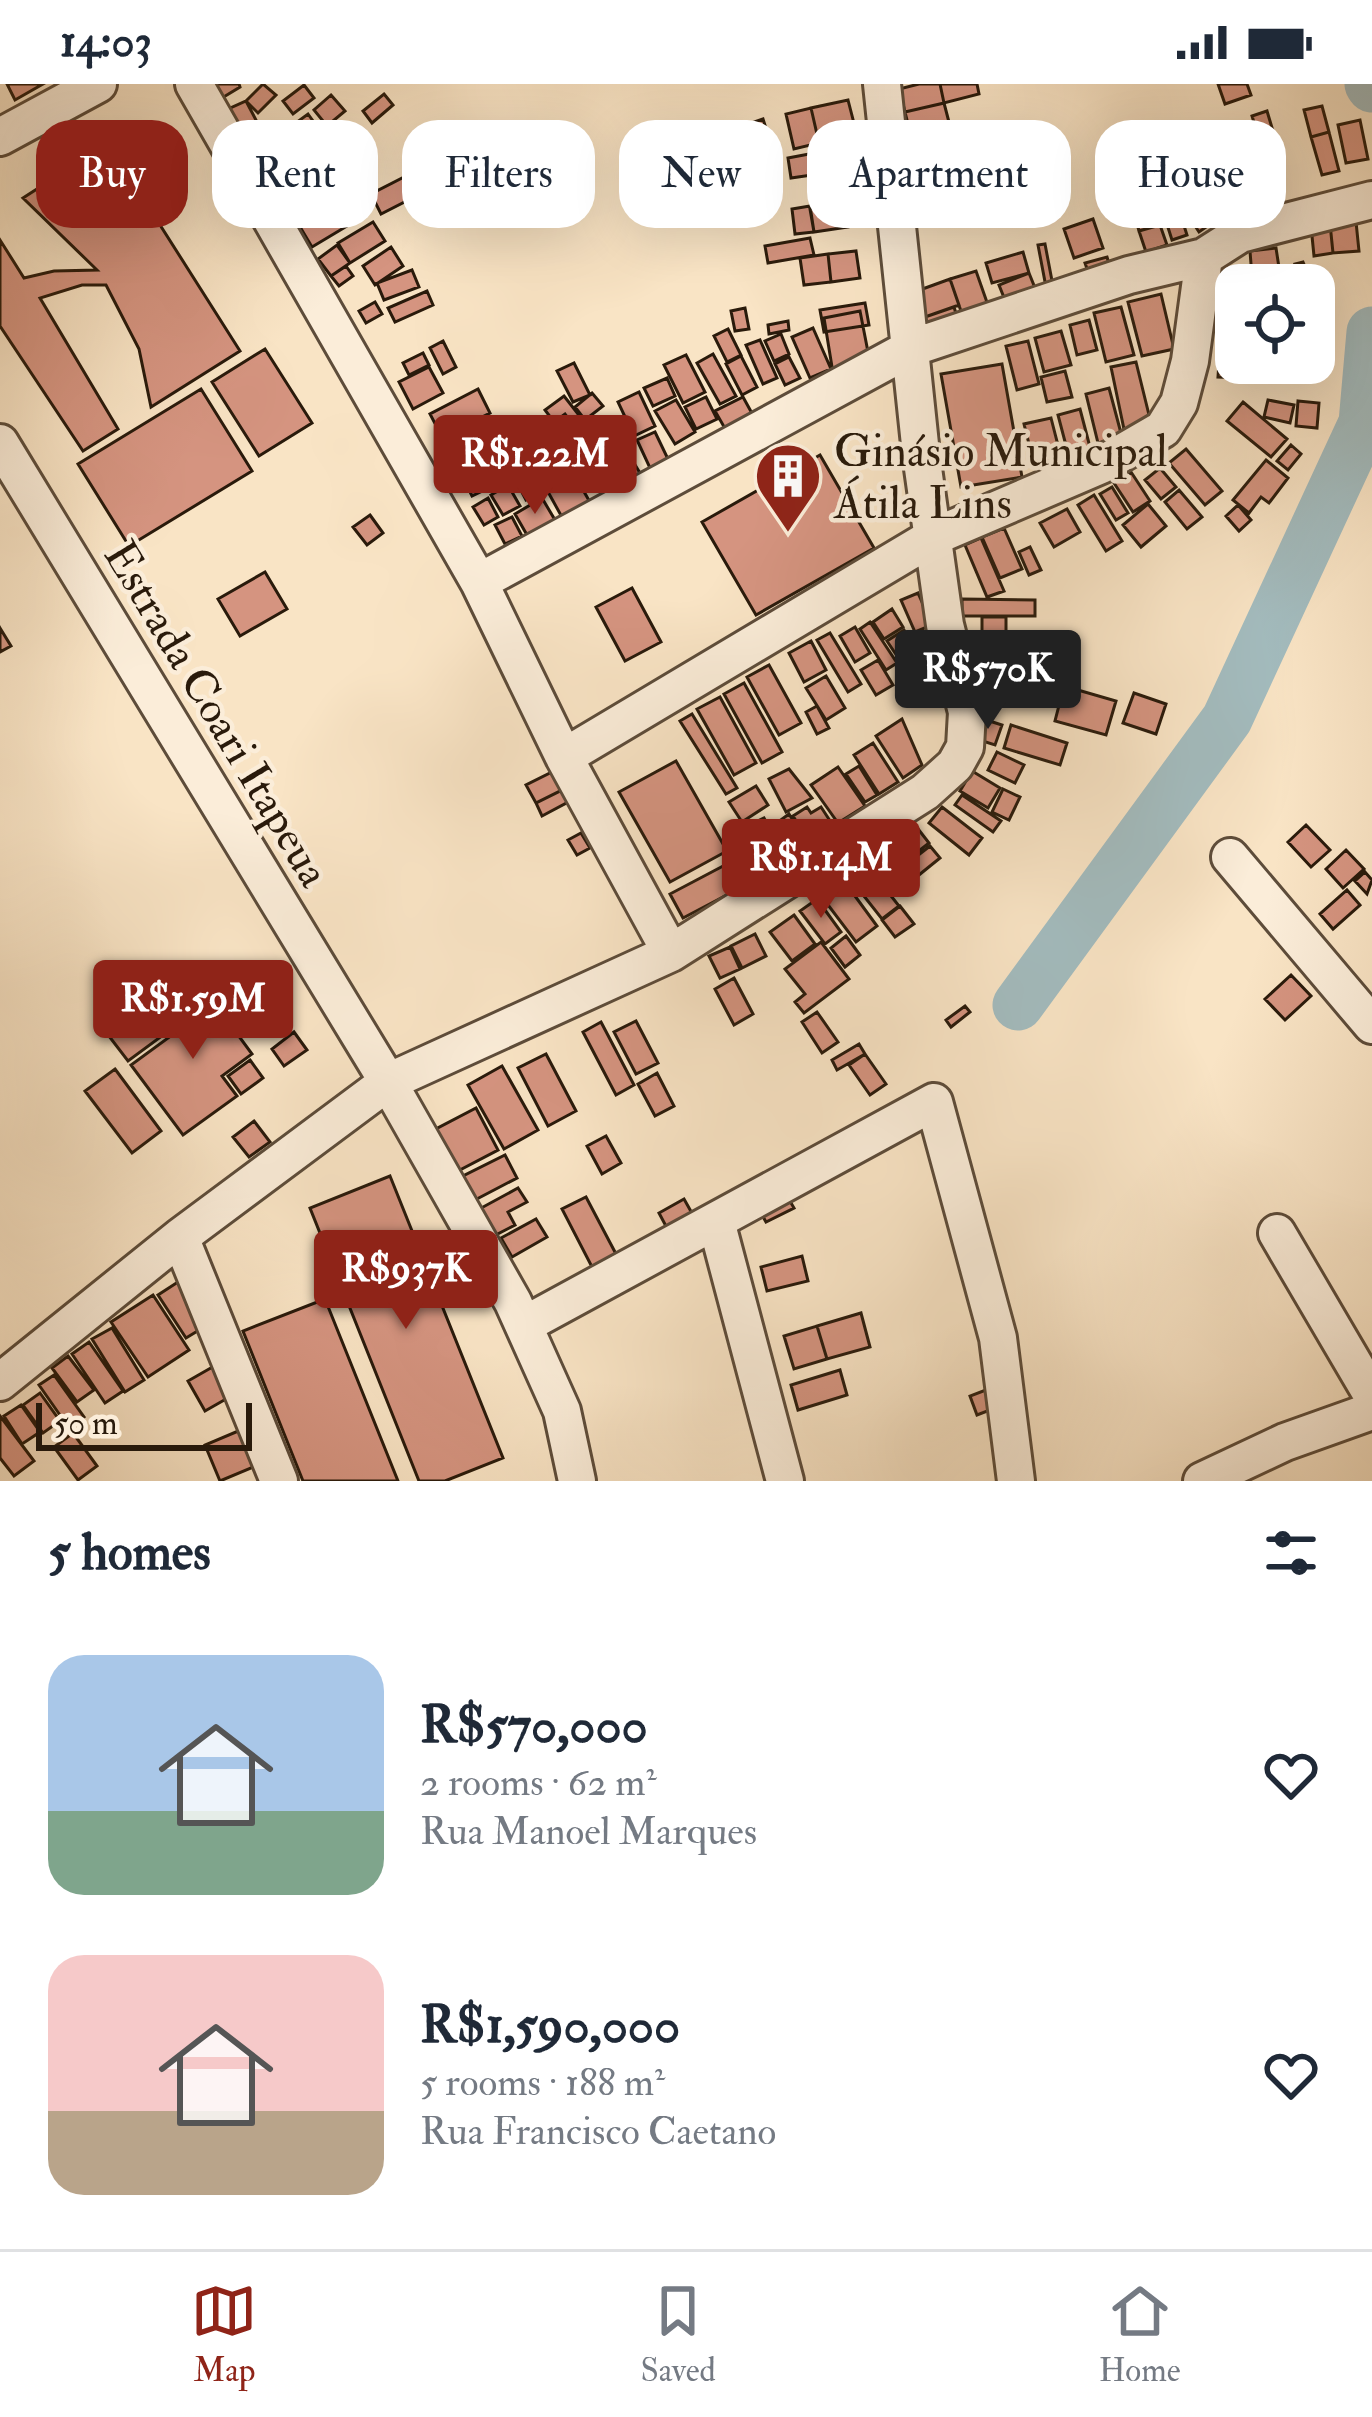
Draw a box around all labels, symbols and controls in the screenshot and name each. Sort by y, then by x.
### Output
text: 14:03 [60,14,152,70]
chip: Buy [36,120,188,228]
chip: Rent [212,120,378,228]
chip: Filters [402,120,595,228]
chip: New [619,120,783,228]
chip: Apartment [807,120,1071,228]
chip: House [1095,120,1286,228]
map controls [1215,264,1335,384]
button: locate [1215,264,1335,384]
pin: R$1.22M [424,415,646,517]
place label: Ginásio Municipal Átila Lins [833,424,1168,532]
text: R$1.22M [461,429,609,478]
building icon: Ginásio Municipal Átila Lins [753,441,823,535]
street label: Estrada Coari Itapeua [91,531,342,897]
pin: R$570K [890,630,1086,732]
text: R$570K [922,644,1054,693]
pin: R$1.14M [710,819,932,921]
text: R$1.14M [749,833,893,882]
pin: R$1.59M [82,960,304,1062]
text: R$1.59M [120,974,266,1023]
pin: R$937K [308,1230,504,1332]
text: R$937K [341,1244,471,1293]
scale bar [36,1397,252,1450]
text: 50 m [54,1403,118,1444]
icon: filters [1258,1520,1324,1586]
text: 5 homes [48,1521,211,1585]
text: R$570,000 [420,1694,648,1758]
icon: home [144,1703,288,1847]
icon: heart [1258,1742,1324,1808]
text: 2 rooms · 62 m² [420,1758,657,1807]
text: Rua Manoel Marques [420,1807,757,1856]
text: R$1,590,000 [420,1994,680,2058]
icon: home [144,2003,288,2147]
icon: heart [1258,2042,1324,2108]
text: 5 rooms · 188 m² [420,2058,665,2107]
text: Rua Francisco Caetano [420,2107,776,2156]
tab: Map [191,2278,257,2391]
tab: Saved [640,2278,716,2391]
tab: Home [1099,2278,1181,2391]

